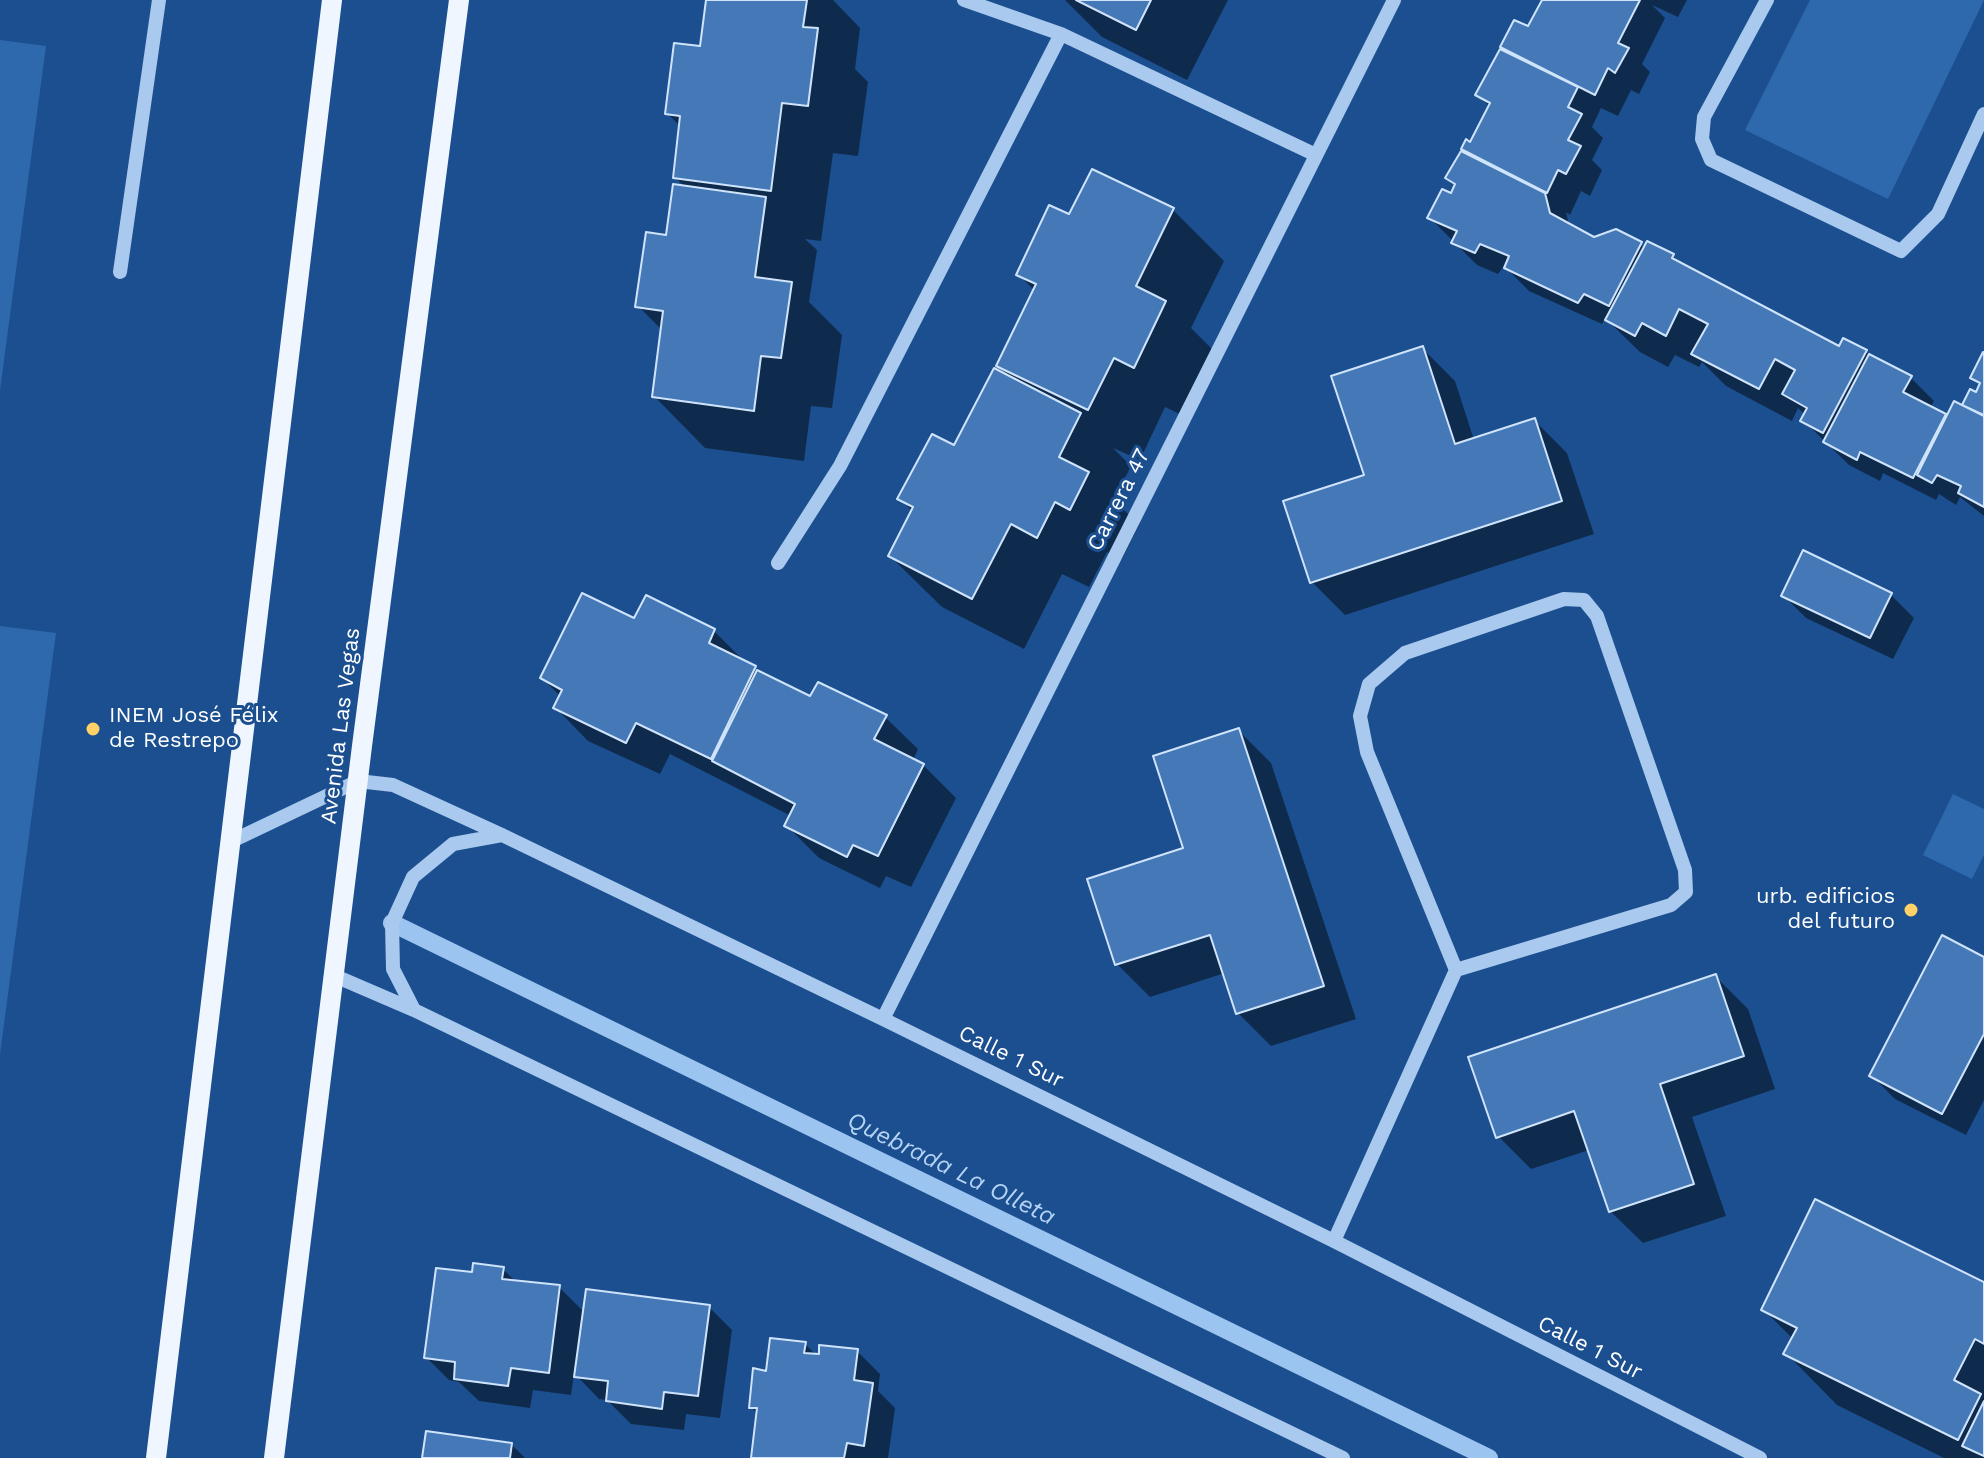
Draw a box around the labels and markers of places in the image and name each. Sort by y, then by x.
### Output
place label: INEM José Félix de Restrepo [109,703,278,754]
marker: INEM José Félix de Restrepo [84,720,102,738]
place label: urb. edificios del futuro [1756,884,1895,936]
marker: urb. edificios del futuro [1902,901,1920,919]

